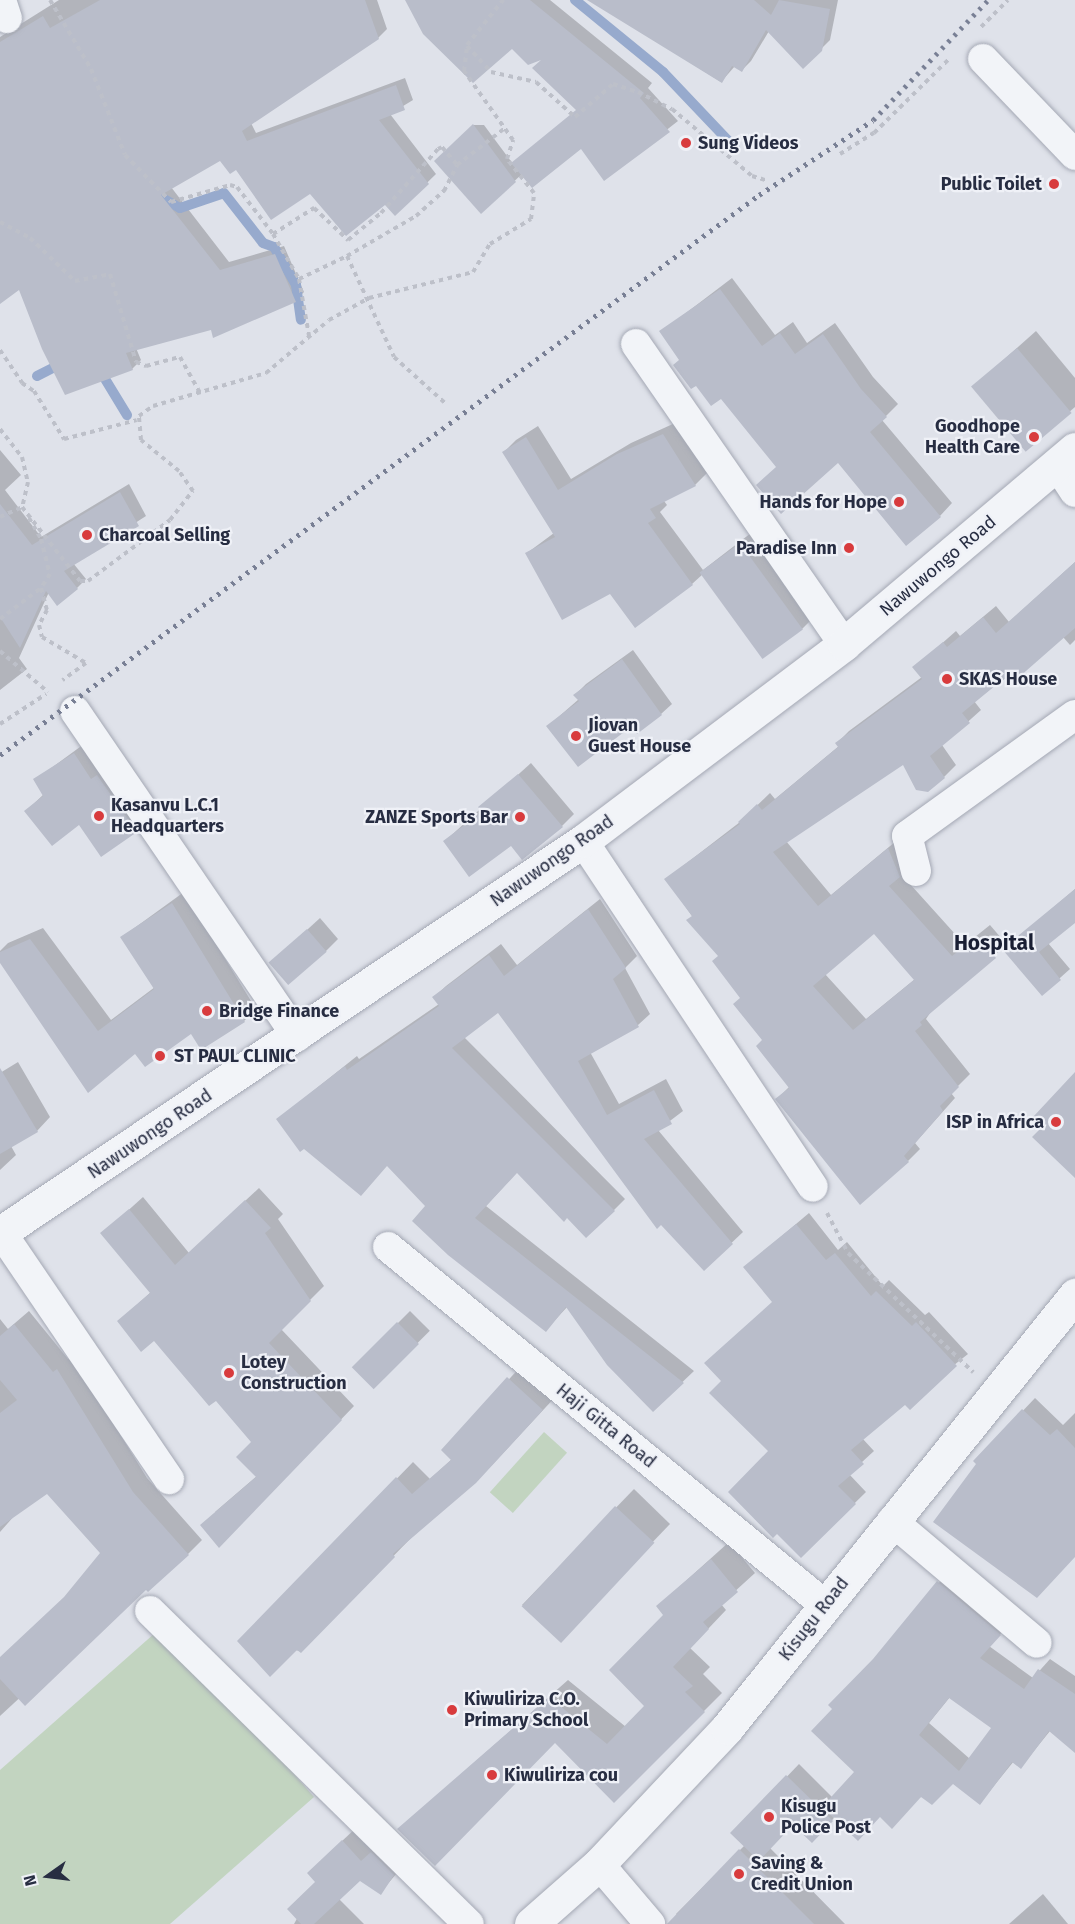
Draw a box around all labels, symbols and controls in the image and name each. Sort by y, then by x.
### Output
place label: Sung Videos [698,132,798,154]
marker: Sung Videos [679,136,693,150]
place label: Public Toilet [941,173,1042,195]
marker: Public Toilet [1047,177,1061,191]
place label: Goodhope Health Care [925,416,1020,458]
marker: Goodhope Health Care [1025,428,1043,446]
place label: Hands for Hope [760,491,887,513]
marker: Hands for Hope [892,495,906,509]
street label: Nawuwongo Road [875,511,1001,621]
place label: Charcoal Selling [99,524,230,546]
marker: Charcoal Selling [80,528,94,542]
place label: Paradise Inn [736,537,837,559]
marker: Paradise Inn [842,541,856,555]
place label: SKAS House [959,668,1057,690]
marker: SKAS House [940,672,954,686]
place label: Jiovan Guest House [588,715,691,758]
marker: Jiovan Guest House [569,729,583,743]
place label: Kasanvu L.C.1 Headquarters [111,795,224,838]
place label: ZANZE Sports Bar [365,806,508,828]
marker: Kasanvu L.C.1 Headquarters [92,809,106,823]
marker: ZANZE Sports Bar [513,810,527,824]
street label: Nawuwongo Road [486,811,618,911]
district label: Hospital [954,930,1034,956]
place label: Bridge Finance [219,1000,339,1022]
marker: Bridge Finance [200,1004,214,1018]
place label: ST PAUL CLINIC [174,1045,296,1067]
marker: ST PAUL CLINIC [151,1047,169,1065]
street label: Nawuwongo Road [84,1084,216,1184]
place label: ISP in Africa [946,1111,1044,1133]
marker: ISP in Africa [1049,1115,1063,1129]
place label: Lotey Construction [241,1352,347,1394]
marker: Lotey Construction [222,1366,236,1380]
street label: Haji Gitta Road [552,1379,660,1473]
street label: Kisugu Road [775,1573,853,1665]
place label: Kiwuliriza C.O. Primary School [464,1689,588,1732]
marker: Kiwuliriza C.O. Primary School [445,1703,459,1717]
place label: Kiwuliriza cou [504,1764,618,1786]
marker: Kiwuliriza cou [485,1768,499,1782]
place label: Kisugu Police Post [781,1796,871,1838]
marker: Kisugu Police Post [762,1810,776,1824]
north arrow [18,1846,78,1906]
place label: Saving & Credit Union [751,1853,853,1896]
marker: Saving & Credit Union [732,1867,746,1881]
text: N [20,1873,41,1888]

